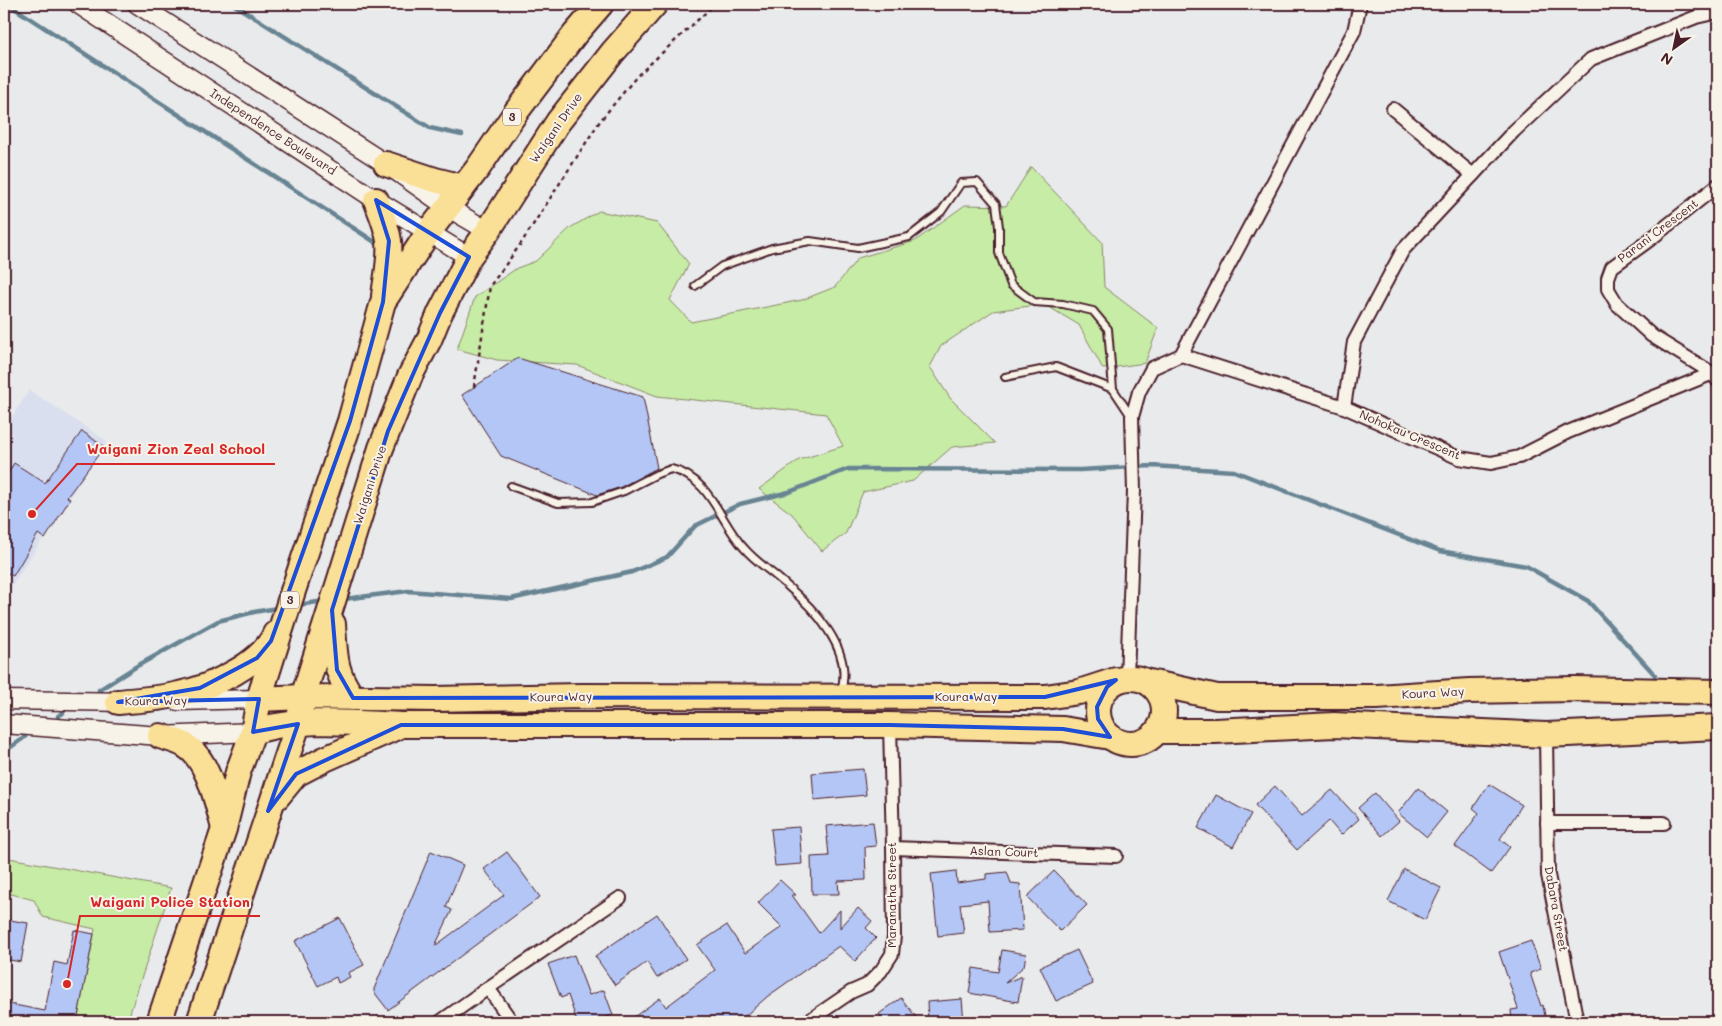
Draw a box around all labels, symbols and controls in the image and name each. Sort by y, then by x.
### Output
north arrow [1650,22,1700,72]
text: N [1657,48,1676,70]
street label: Independence Boulevard [207,84,340,178]
street label: Waigani Drive [525,89,585,166]
road number: 3 [503,108,521,125]
street label: Parani Crescent [1614,195,1701,266]
street label: Nohokau Crescent [1357,406,1463,463]
callout: Waigani Zion Zeal School [77,435,275,464]
text: Waigani Zion Zeal School [87,439,265,458]
street label: Waigani Drive [349,443,389,526]
road number: 3 [281,592,299,608]
street label: Koura Way [1401,682,1465,702]
street label: Koura Way [530,687,592,705]
street label: Koura Way [935,688,997,704]
street label: Koura Way [125,691,187,709]
street label: Maranatha Street [883,842,899,948]
street label: Aslan Court [969,842,1039,860]
street label: Dabara Street [1542,865,1572,953]
callout: Waigani Police Station [80,887,260,916]
text: Waigani Police Station [90,892,250,911]

